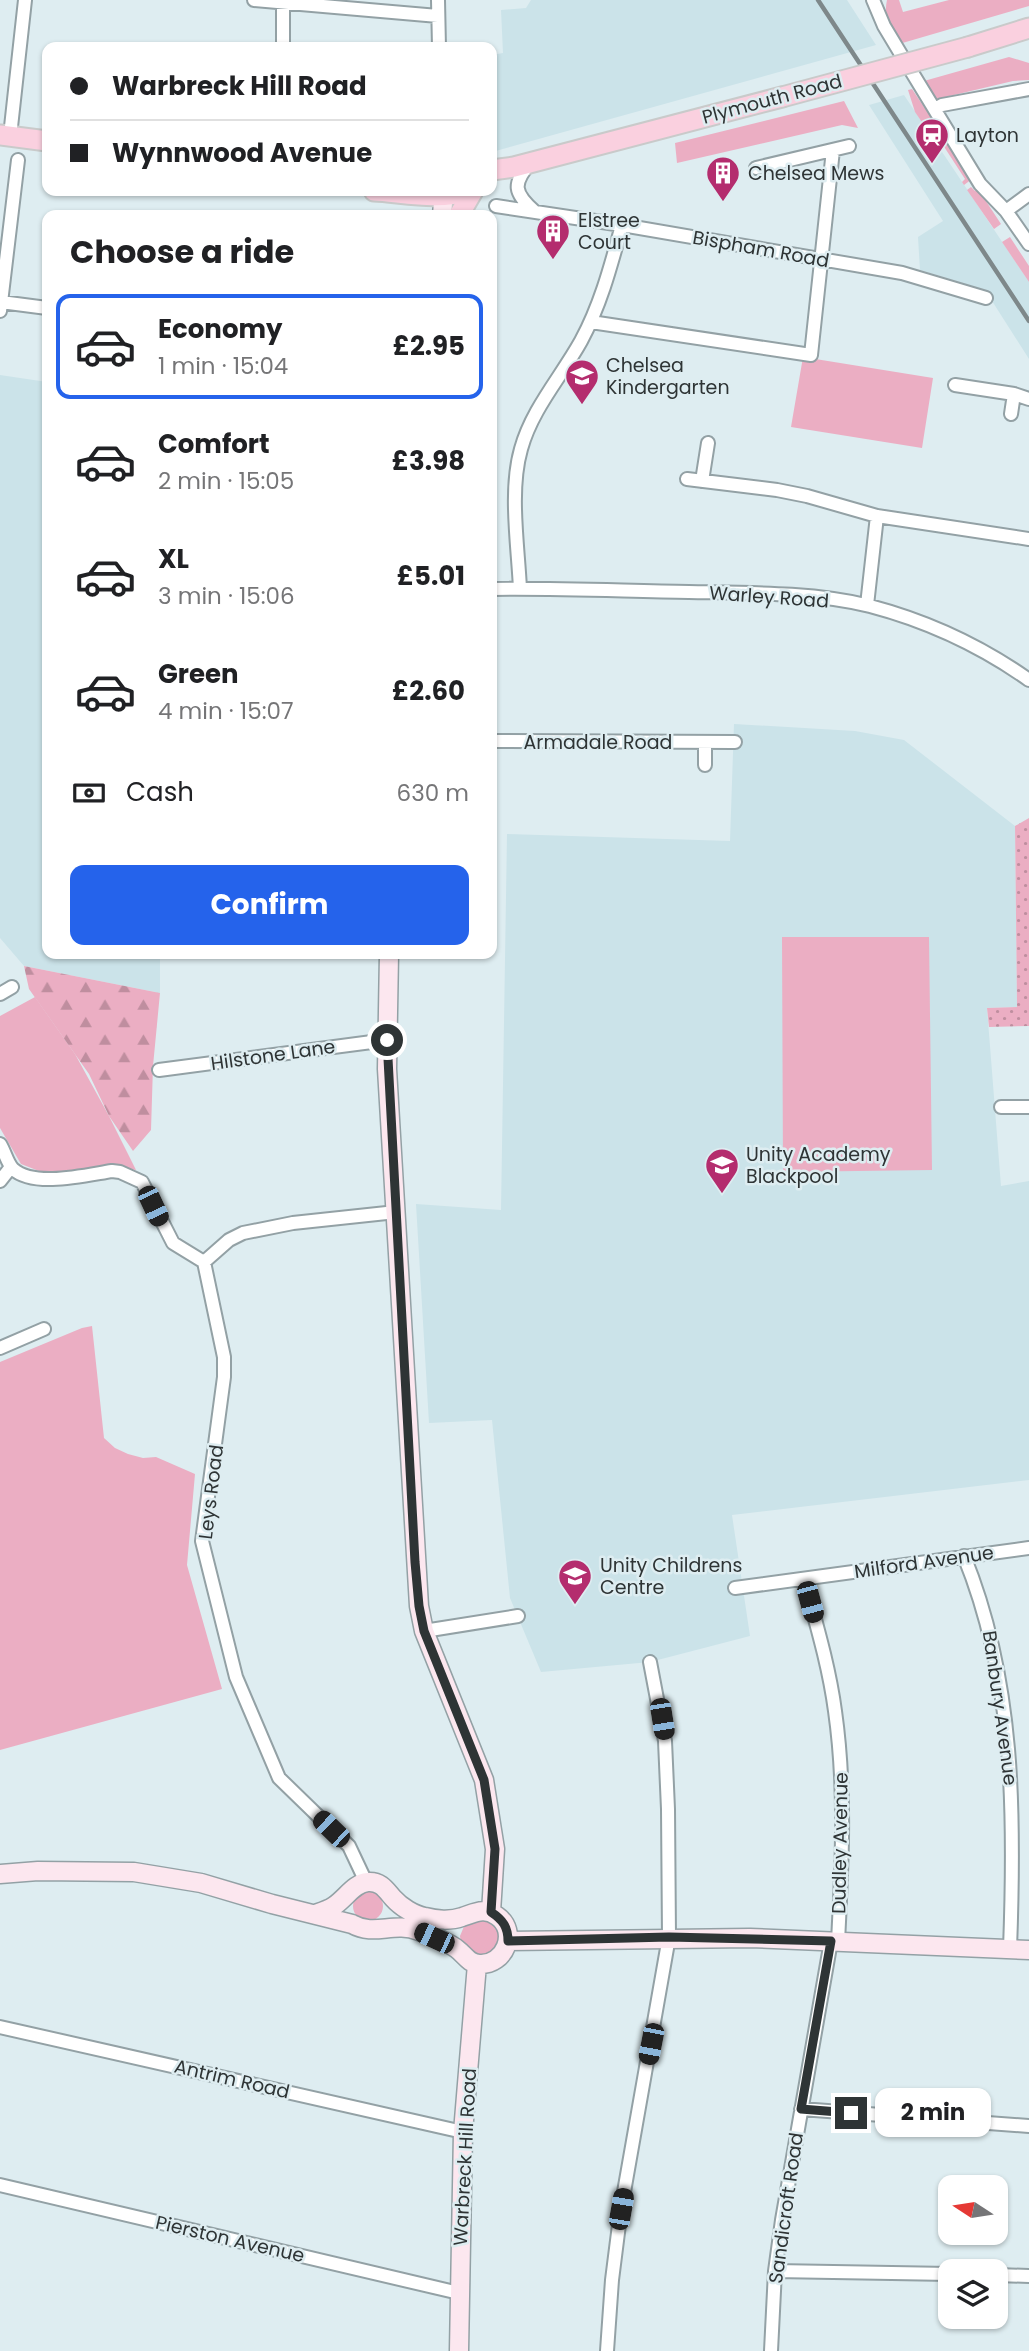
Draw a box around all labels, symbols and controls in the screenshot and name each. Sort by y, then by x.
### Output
street label: Plymouth Road [699,67,845,131]
text: Warbreck Hill Road [112,68,367,104]
station icon: Layton [913,116,951,165]
place label: Layton [956,122,1019,149]
text: Wynnwood Avenue [112,135,372,171]
building icon: Chelsea Mews [704,154,742,203]
place label: Chelsea Mews [748,160,885,187]
place label: Elstree Court [578,207,640,256]
building icon: Elstree Court [534,212,572,261]
street label: Bispham Road [691,224,831,274]
text: Choose a ride [70,229,294,274]
text: Economy [158,311,282,347]
icon: car [74,315,137,378]
text: £2.95 [393,328,465,364]
text: 1 min · 15:04 [158,350,288,382]
place label: Chelsea Kindergarten [606,352,730,401]
school or university icon: Chelsea Kindergarten [563,357,601,406]
text: Comfort [158,426,270,462]
icon: car [74,430,137,493]
text: £3.98 [392,443,465,479]
text: 2 min · 15:05 [158,465,294,497]
text: XL [158,541,189,577]
icon: car [74,545,137,608]
text: £5.01 [397,558,465,594]
street label: Warley Road [708,579,830,615]
text: 3 min · 15:06 [158,580,295,612]
text: Green [158,656,239,692]
icon: car [74,660,137,723]
text: £2.60 [392,673,465,709]
text: 4 min · 15:07 [158,695,294,727]
street label: Armadale Road [524,729,672,756]
icon: cash [70,774,108,812]
text: Cash [126,774,194,810]
text: 630 m [397,777,469,809]
button: Confirm [70,865,469,945]
route start [371,1024,403,1056]
street label: Hilstone Lane [209,1033,337,1077]
place label: Unity Academy Blackpool [746,1141,891,1190]
school or university icon: Unity Academy Blackpool [703,1146,741,1195]
car [135,1183,172,1229]
street label: Leys Road [192,1443,230,1541]
street label: Milford Avenue [853,1539,995,1585]
place label: Unity Childrens Centre [600,1552,742,1601]
school or university icon: Unity Childrens Centre [556,1557,594,1606]
car [795,1579,826,1625]
street label: Banbury Avenue [976,1629,1024,1787]
car [649,1697,676,1741]
street label: Dudley Avenue [825,1772,855,1914]
car [309,1807,354,1851]
car [411,1920,458,1956]
car [637,2021,666,2067]
street label: Antrim Road [172,2053,292,2105]
street label: Warbreck Hill Road [447,2067,483,2247]
callout: 2 min [876,2088,991,2138]
text: 2 min [901,2096,965,2128]
route end [835,2097,867,2129]
street label: Sandicroft Road [762,2131,810,2285]
north arrow [938,2175,1008,2245]
map controls [938,2175,1008,2329]
car [608,2186,635,2232]
street label: Pierston Avenue [153,2209,307,2269]
button: layers [938,2259,1008,2329]

